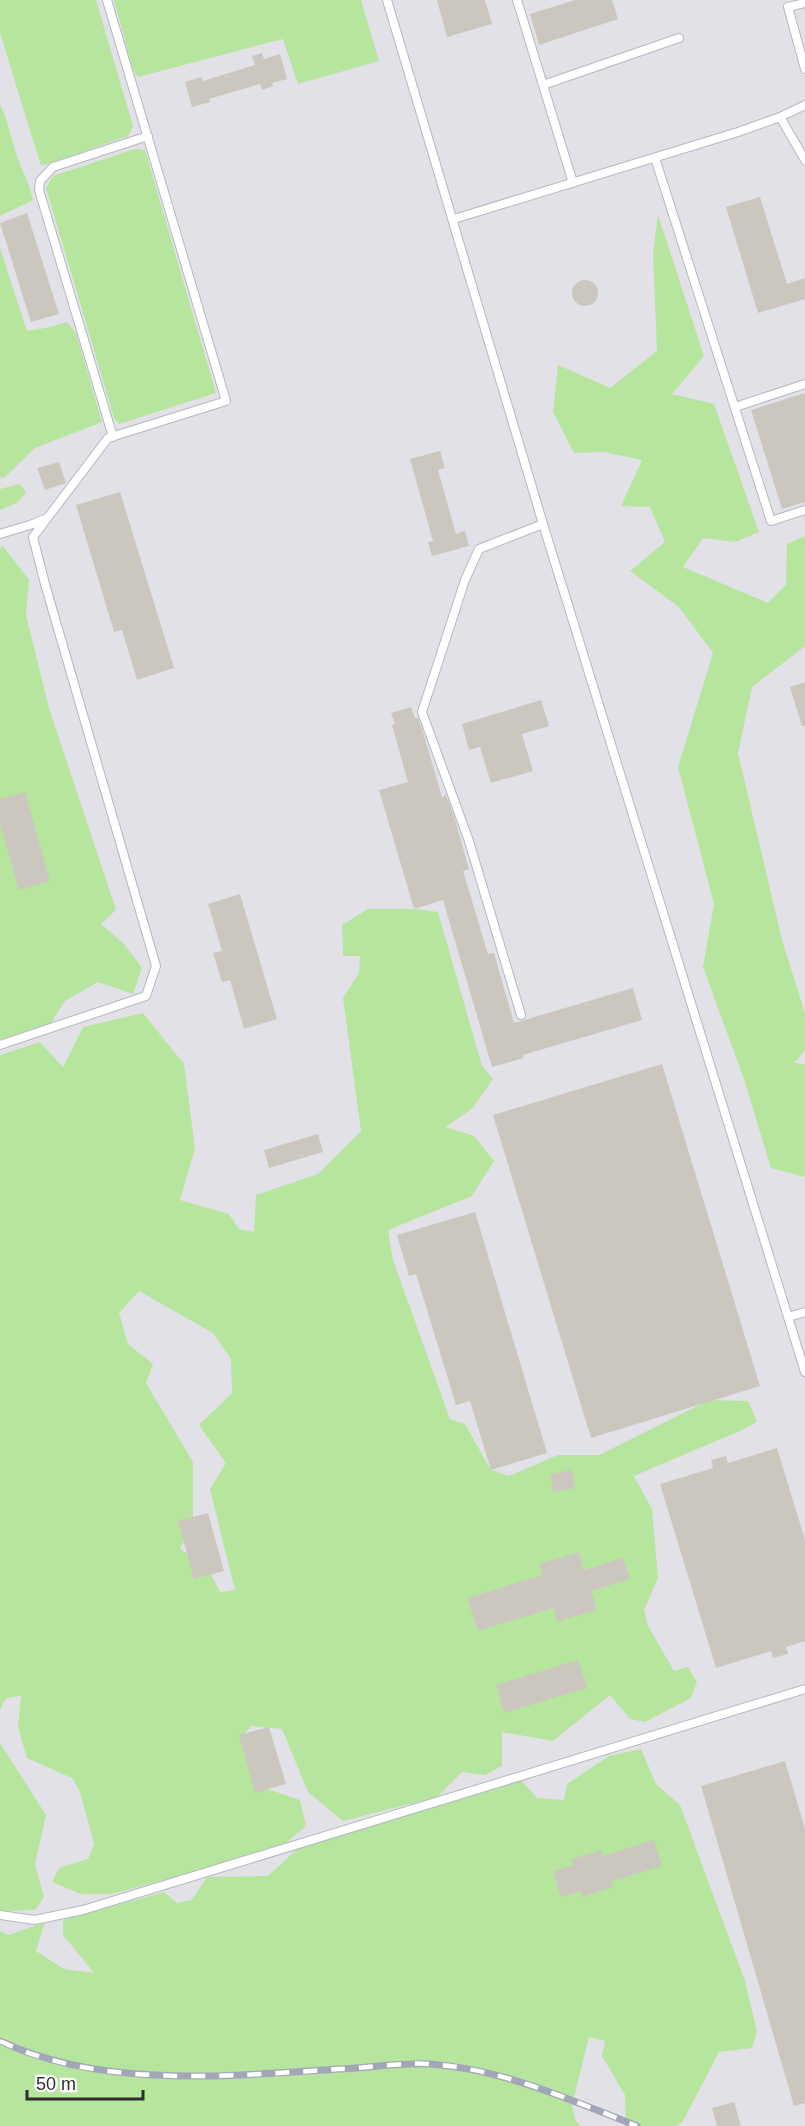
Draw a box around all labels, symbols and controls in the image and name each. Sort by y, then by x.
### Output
scale bar [27,2063,142,2101]
text: 50 m [36,2074,76,2094]

